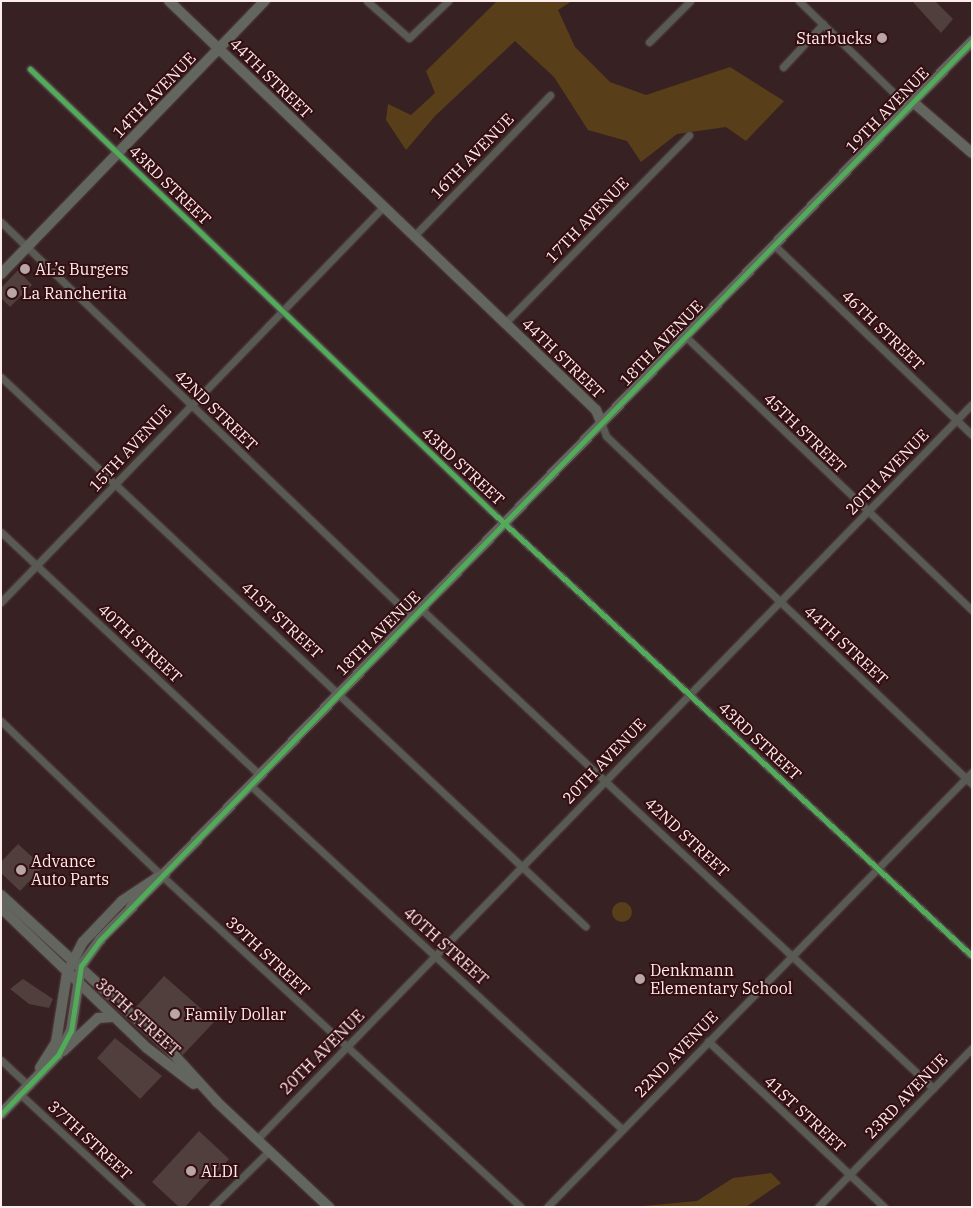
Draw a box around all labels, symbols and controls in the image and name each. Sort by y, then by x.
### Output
place label: Starbucks [796,28,872,48]
marker: Starbucks [876,32,888,44]
street label: 44TH STREET [226,34,316,122]
street label: 14TH AVENUE [108,48,200,142]
street label: 19TH AVENUE [841,63,933,157]
street label: 16TH AVENUE [426,109,518,203]
street label: 43RD STREET [125,141,215,229]
street label: 17TH AVENUE [541,173,633,267]
place label: AL’s Burgers [35,259,129,279]
marker: AL’s Burgers [19,263,31,275]
place label: La Rancherita [22,283,127,303]
street label: 46TH STREET [838,286,928,374]
marker: La Rancherita [6,287,18,299]
street label: 18TH AVENUE [615,296,707,390]
street label: 44TH STREET [518,314,608,402]
street label: 42ND STREET [170,366,262,454]
street label: 45TH STREET [760,389,850,477]
street label: 15TH AVENUE [85,401,175,495]
street label: 43RD STREET [418,423,508,509]
street label: 20TH AVENUE [841,425,933,519]
street label: 41ST STREET [237,578,327,662]
street label: 18TH AVENUE [332,587,424,679]
street label: 40TH STREET [94,599,186,687]
street label: 44TH STREET [800,601,892,689]
street label: 43RD STREET [715,698,805,784]
street label: 20TH AVENUE [558,714,650,808]
street label: 42ND STREET [641,793,733,881]
place label: Advance Auto Parts [31,851,109,889]
marker: Advance Auto Parts [15,864,27,876]
street label: 40TH STREET [400,903,492,989]
street label: 39TH STREET [222,912,314,1000]
place label: Denkmann Elementary School [650,960,793,998]
marker: Denkmann Elementary School [634,973,646,985]
street label: 38TH STREET [92,974,184,1060]
place label: Family Dollar [185,1004,286,1024]
street label: 20TH AVENUE [276,1006,368,1098]
street label: 22ND AVENUE [630,1007,722,1101]
marker: Family Dollar [169,1008,181,1020]
street label: 23RD AVENUE [861,1050,951,1142]
street label: 41ST STREET [760,1072,850,1156]
street label: 37TH STREET [44,1096,136,1184]
place label: ALDI [201,1161,238,1181]
marker: ALDI [185,1165,197,1177]

